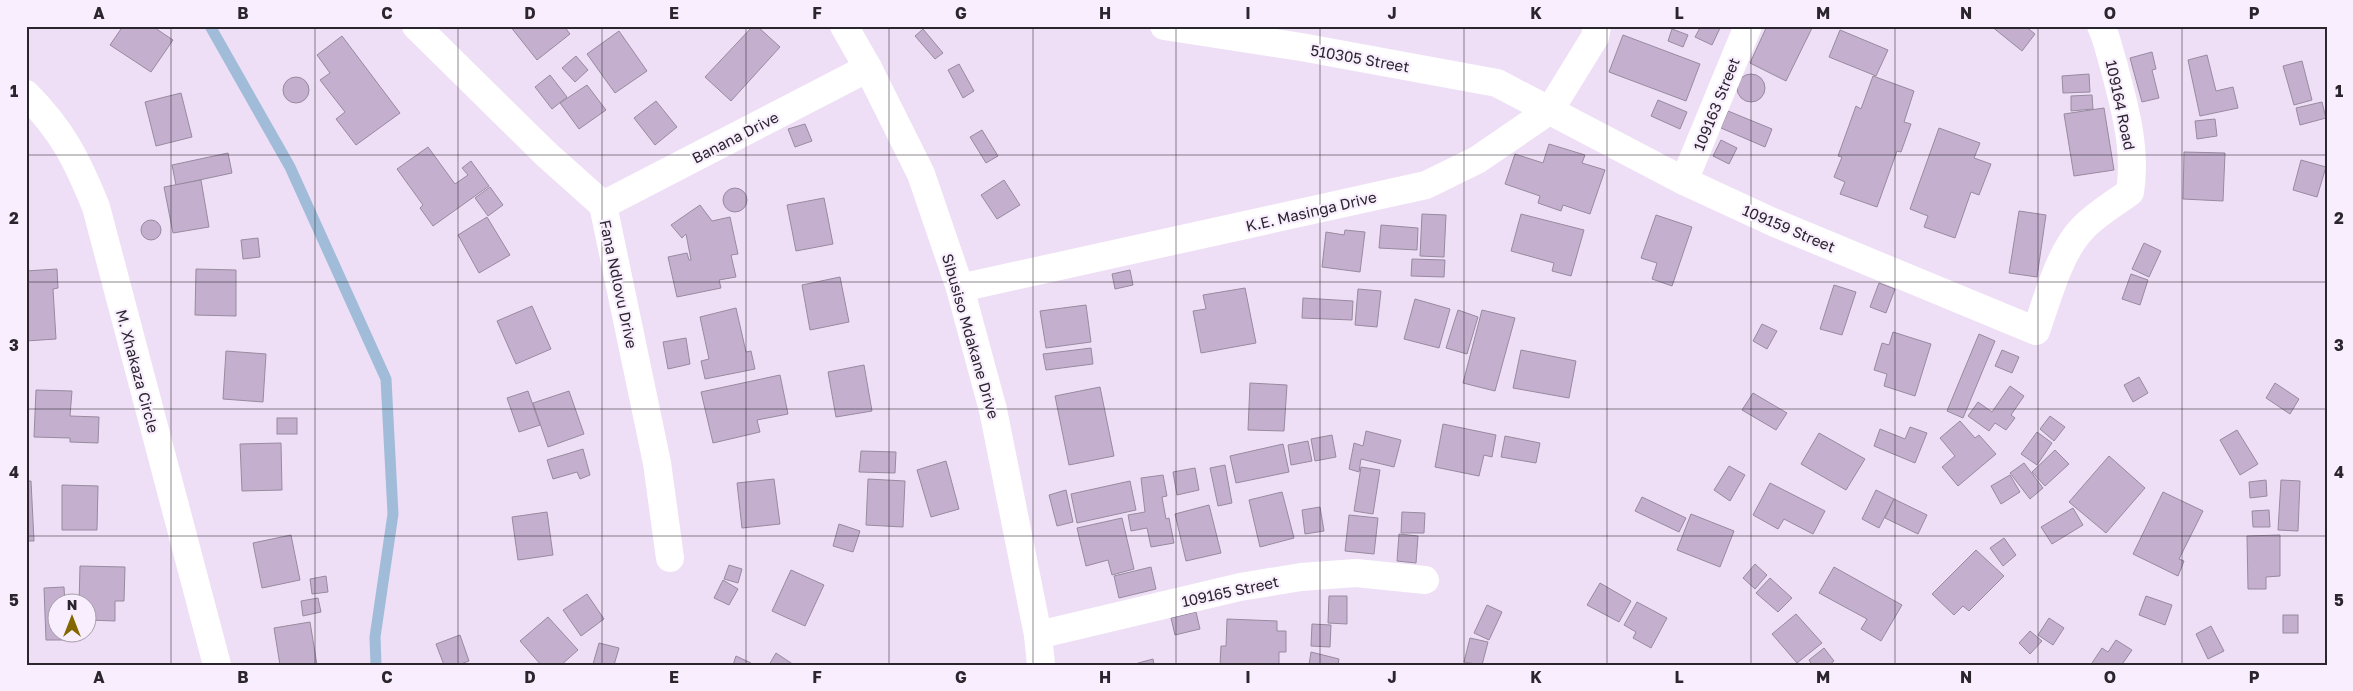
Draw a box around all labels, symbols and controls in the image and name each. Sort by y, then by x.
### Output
text: A [93,3,105,23]
text: B [237,3,249,23]
text: C [381,3,393,23]
text: D [524,3,536,23]
text: E [669,3,679,23]
text: F [812,3,822,23]
text: G [955,3,967,23]
text: H [1099,3,1111,23]
text: I [1245,3,1251,23]
text: J [1387,3,1397,23]
text: K [1530,3,1542,23]
text: L [1674,3,1684,23]
text: M [1816,3,1830,23]
text: N [1960,3,1972,23]
text: O [2104,3,2116,23]
text: P [2249,3,2260,23]
street label: 510305 Street [1309,40,1411,76]
street label: 109163 Street [1689,55,1743,153]
street label: 109164 Road [2103,58,2139,152]
text: 1 [10,81,18,101]
text: 1 [2335,81,2343,101]
street label: Banana Drive [689,107,782,167]
street label: K.E. Masinga Drive [1244,187,1378,235]
street label: 109159 Street [1740,200,1838,256]
text: 2 [9,208,19,228]
text: 2 [2334,208,2344,228]
street label: Fana Ndlovu Drive [597,218,641,350]
street label: Sibusiso Mdakane Drive [939,251,1003,421]
street label: M. Xhakaza Circle [113,307,163,435]
text: 3 [9,335,19,355]
text: 3 [2334,335,2344,355]
text: 4 [9,462,19,482]
text: 4 [2334,462,2344,482]
street label: 109165 Street [1180,572,1280,610]
text: 5 [9,590,19,610]
text: 5 [2334,590,2344,610]
north arrow [48,594,98,644]
text: N [67,596,77,613]
text: A [93,667,105,687]
text: B [237,667,249,687]
text: C [381,667,393,687]
text: D [524,667,536,687]
text: E [669,667,679,687]
text: F [812,667,822,687]
text: G [955,667,967,687]
text: H [1099,667,1111,687]
text: I [1245,667,1251,687]
text: J [1387,667,1397,687]
text: K [1530,667,1542,687]
text: L [1674,667,1684,687]
text: M [1816,667,1830,687]
text: N [1960,667,1972,687]
text: O [2104,667,2116,687]
text: P [2249,667,2260,687]

